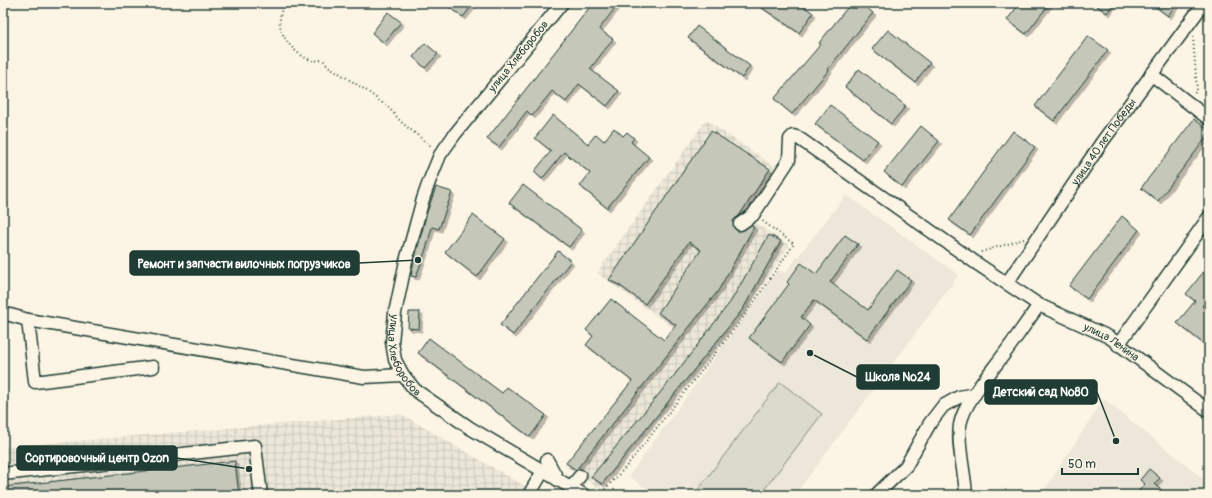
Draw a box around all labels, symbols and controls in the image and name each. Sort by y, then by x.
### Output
street label: улица Хлеборобов [485,18,551,95]
street label: улица 40 лет Победы [1068,96,1139,189]
callout: Ремонт и запчасти вилочных погрузчиков [130,251,359,275]
text: Ремонт и запчасти вилочных погрузчиков [137,257,351,272]
street label: улица Хлеборобов [385,313,423,399]
street label: улица Ленина [1081,320,1141,364]
callout: Школа №24 [857,365,939,389]
text: Школа №24 [864,370,931,385]
callout: Детский сад №80 [985,380,1097,404]
text: Детский сад №80 [992,385,1089,400]
callout: Сортировочный центр Ozon [17,446,177,470]
scale bar [1062,450,1138,476]
text: Сортировочный центр Ozon [25,451,169,466]
text: 50 m [1068,457,1096,472]

